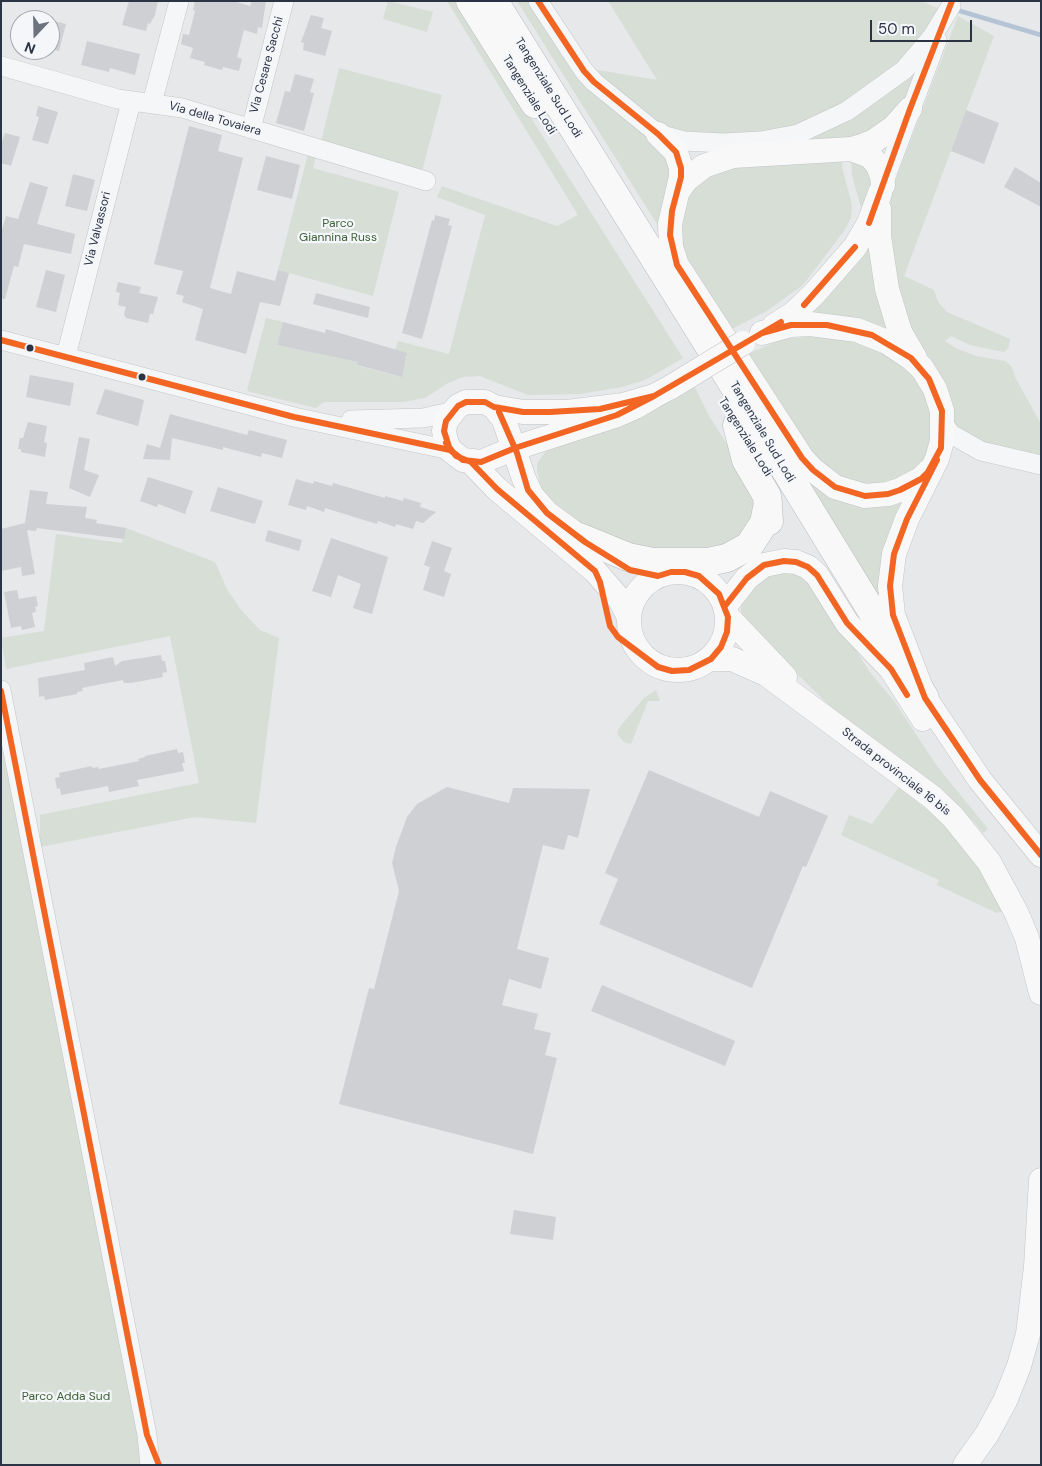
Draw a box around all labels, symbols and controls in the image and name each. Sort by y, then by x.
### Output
north arrow [10,10,60,60]
scale bar [872,10,974,42]
street label: Via Cesare Sacchi [247,15,287,115]
text: 50 m [878,19,915,39]
street label: Tangenziale Sud Lodi [511,35,585,141]
text: N [22,38,38,58]
street label: Tangenziale Lodi [499,53,559,137]
street label: Via della Tovaiera [167,99,263,139]
street label: Via Valvassori [82,190,114,268]
park label: Parco Giannina Russ [299,217,377,245]
unlabelled marker [25,343,35,353]
unlabelled marker [137,372,147,382]
street label: Tangenziale Sud Lodi [726,379,798,485]
street label: Tangenziale Lodi [715,395,775,479]
street label: Strada provinciale 16 bis [839,725,953,819]
park label: Parco Adda Sud [22,1390,110,1404]

